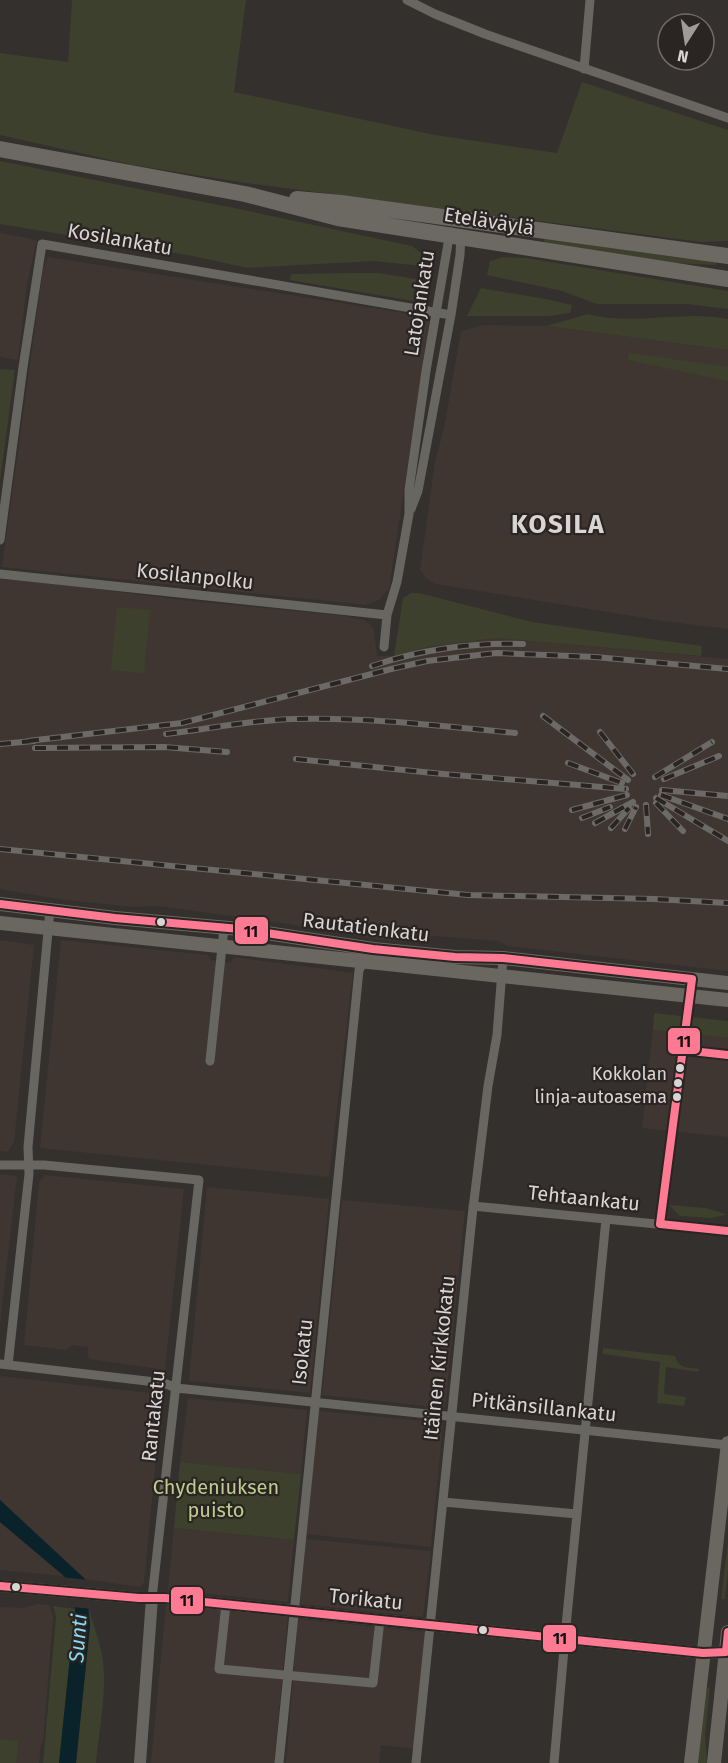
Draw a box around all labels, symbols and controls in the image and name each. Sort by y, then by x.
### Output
north arrow [656,12,716,72]
text: N [676,46,690,67]
street label: Eteläväylä [442,202,536,240]
street label: Kosilankatu [66,218,174,260]
street label: Latojankatu [399,248,439,358]
district label: KOSILA [511,509,605,540]
street label: Kosilanpolku [135,558,255,594]
street label: Rautatienkatu [301,907,431,947]
unlabelled marker [155,916,167,928]
line badge: 11 [234,916,269,945]
text: 11 [244,922,258,941]
line badge: 11 [667,1027,701,1055]
text: 11 [677,1032,691,1051]
unlabelled marker [674,1062,686,1074]
place label: Kokkolan linja-autoasema [535,1063,667,1108]
marker: Kokkolan linja-autoasema [672,1077,684,1089]
unlabelled marker [671,1091,683,1103]
street label: Tehtaankatu [527,1180,641,1216]
street label: Itäinen Kirkkokatu [418,1274,460,1442]
street label: Isokatu [287,1318,317,1386]
street label: Rantakatu [136,1369,170,1463]
street label: Pitkänsillankatu [470,1387,618,1427]
park label: Chydeniuksen puisto [153,1475,279,1522]
unlabelled marker [10,1581,22,1593]
street label: Torikatu [328,1583,404,1615]
line badge: 11 [170,1586,204,1615]
text: 11 [180,1591,194,1610]
water label: Sunti [63,1613,93,1664]
unlabelled marker [477,1624,489,1636]
line badge: 11 [542,1624,577,1653]
text: 11 [553,1629,567,1648]

